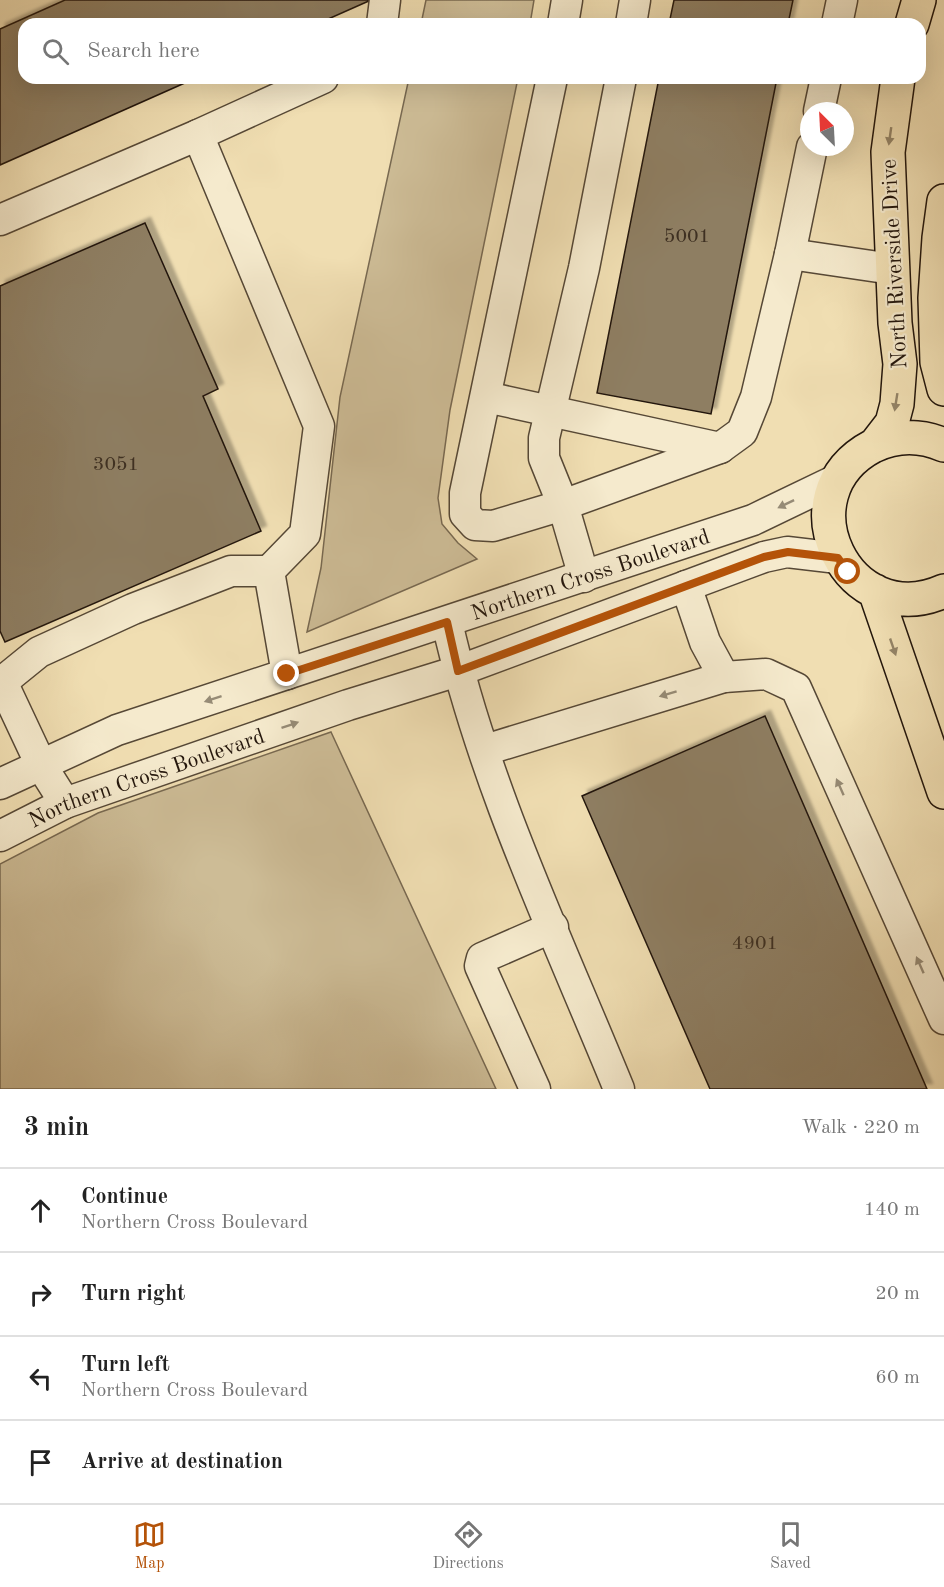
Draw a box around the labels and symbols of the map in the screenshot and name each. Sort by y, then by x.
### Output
north arrow [800,102,854,156]
one-way arrow [885,127,895,146]
street label: North Riverside Drive [879,158,911,369]
house number: 5001 [664,227,710,247]
one-way arrow [892,392,901,411]
house number: 3051 [93,455,139,475]
one-way arrow [777,500,794,509]
street label: Northern Cross Boulevard [468,526,713,625]
route start [834,558,860,584]
one-way arrow [889,638,898,656]
route end [273,660,299,686]
one-way arrow [659,690,677,699]
one-way arrow [204,695,222,704]
one-way arrow [281,720,299,730]
street label: Northern Cross Boulevard [25,726,268,833]
one-way arrow [836,779,845,796]
house number: 4901 [732,934,778,954]
one-way arrow [915,956,925,974]

